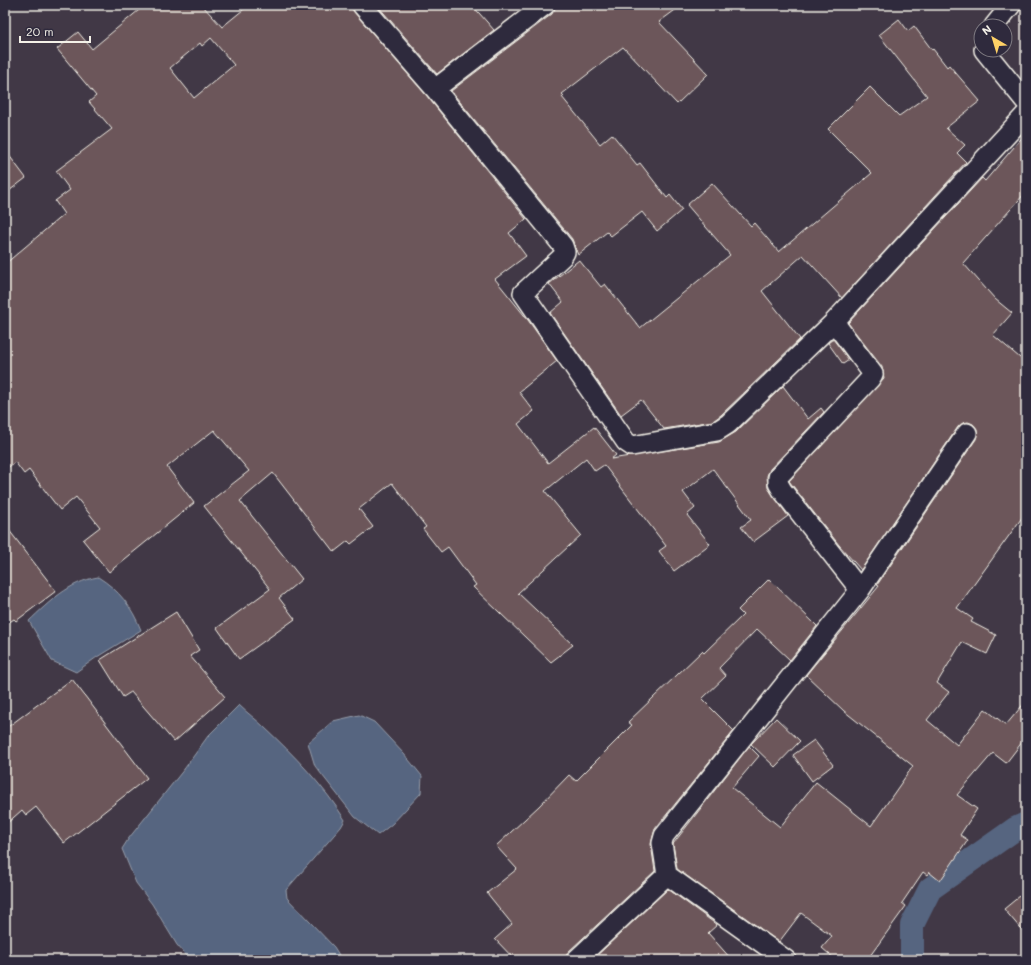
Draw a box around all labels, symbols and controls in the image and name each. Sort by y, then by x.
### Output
scale bar [20,18,90,44]
north arrow [973,18,1013,58]
text: N [979,21,994,38]
text: 20 m [26,23,54,39]

